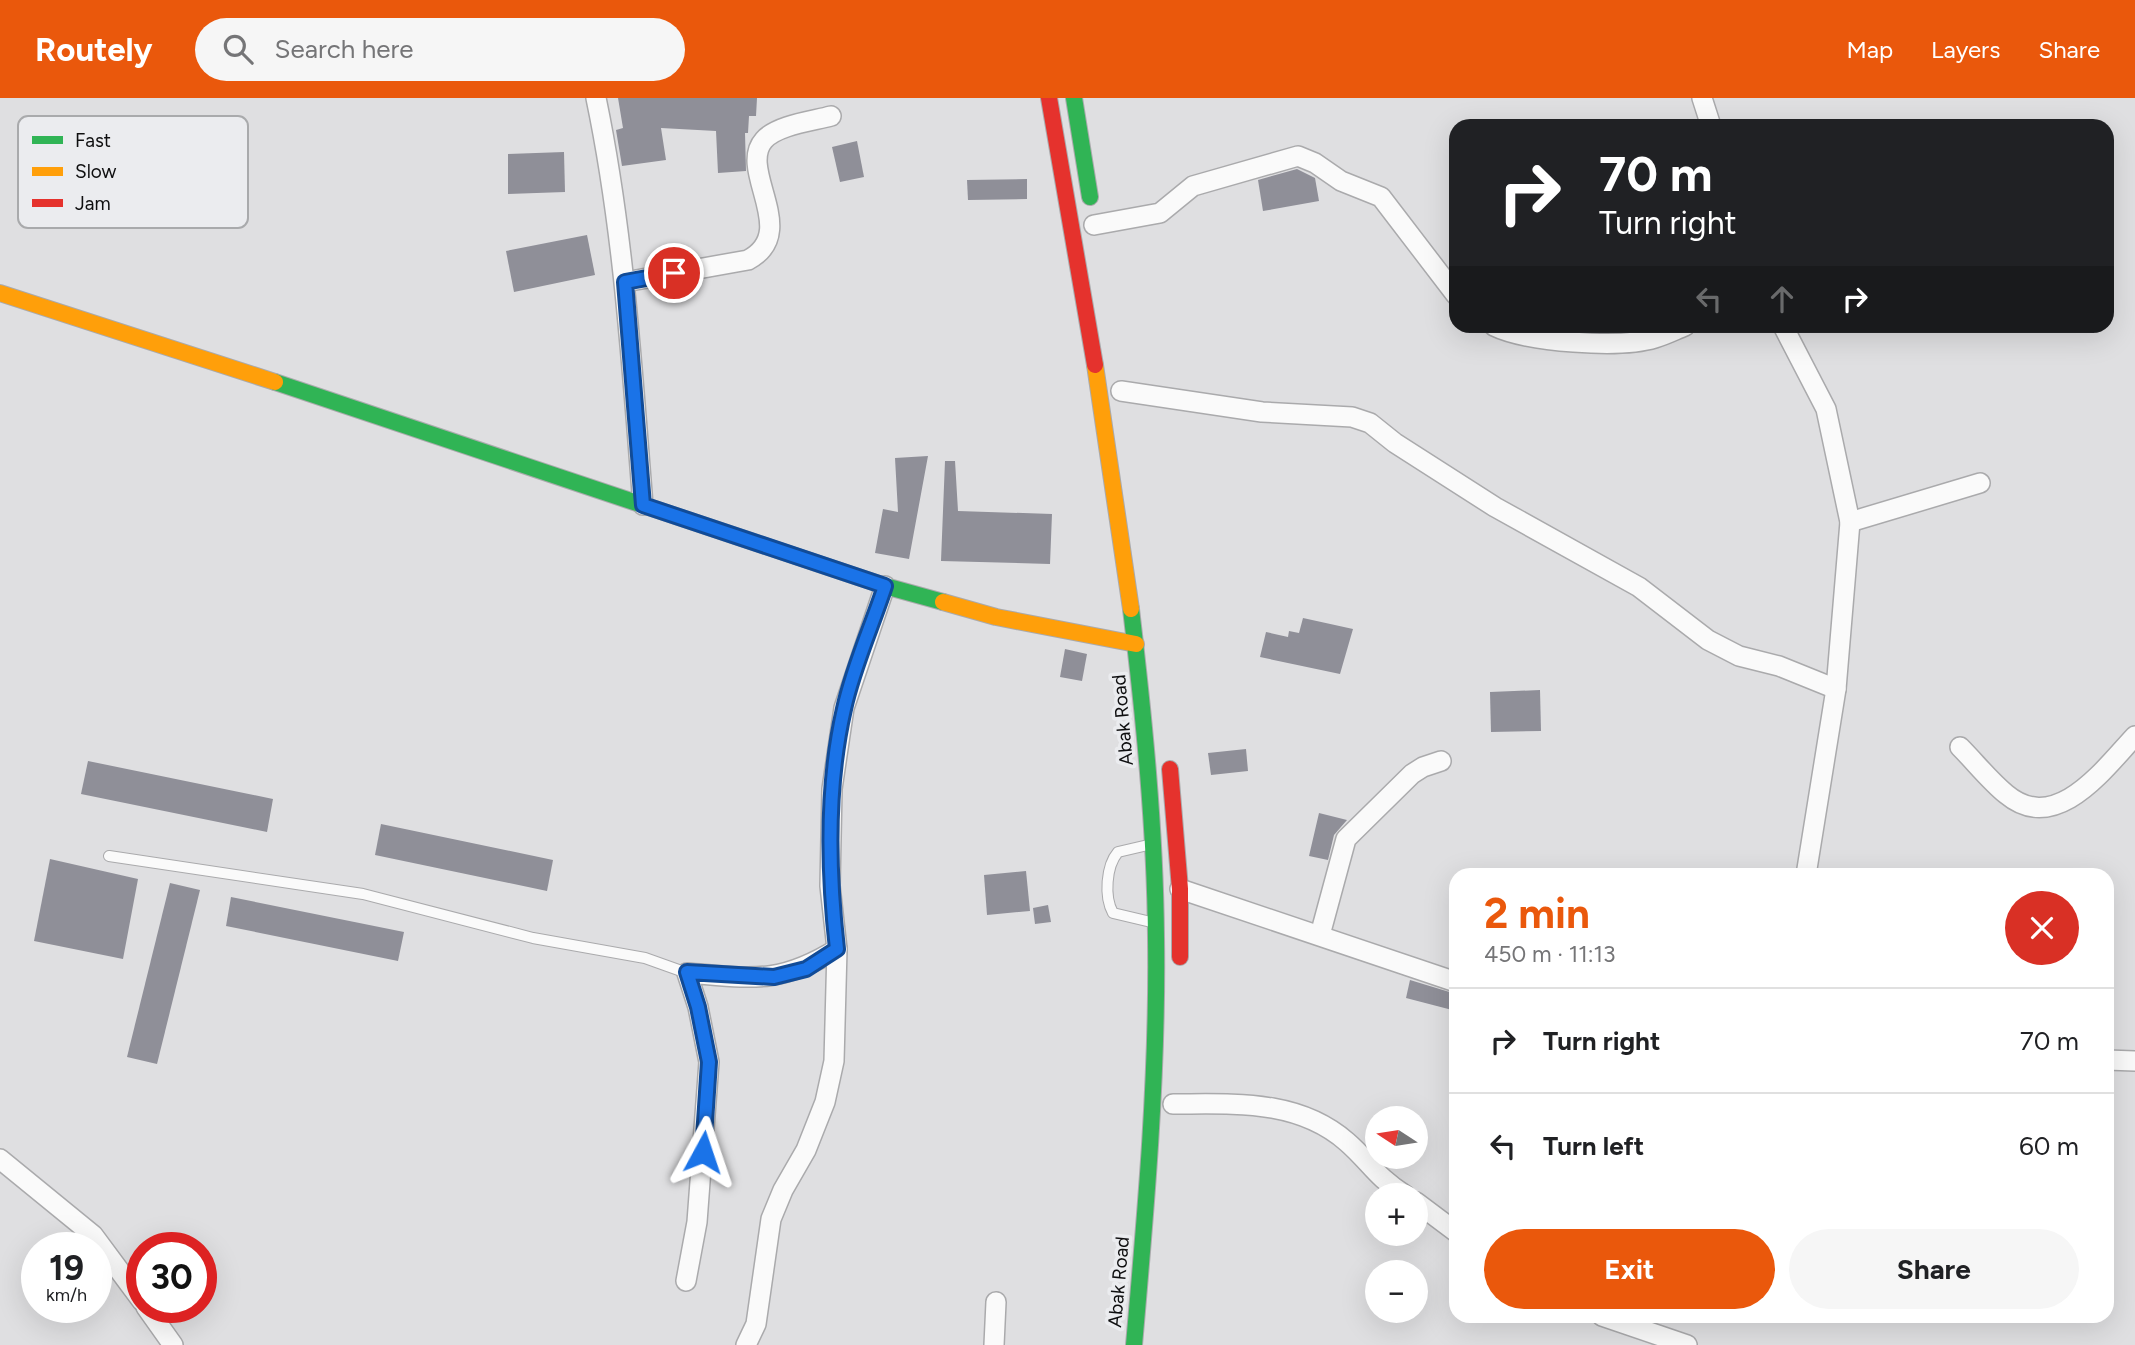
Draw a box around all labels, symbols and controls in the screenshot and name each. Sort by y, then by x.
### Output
search box [195,18,685,81]
text: Routely [35,30,153,69]
icon: search [219,30,257,68]
text: Search here [275,33,414,65]
text: Map [1846,35,1893,64]
text: Layers [1931,35,2000,64]
text: Share [2038,35,2100,64]
legend [18,116,248,228]
text: Fast [75,129,111,152]
text: 70 m [1599,144,1712,203]
icon: right [1484,147,1575,238]
text: Slow [75,160,117,183]
text: Jam [75,192,111,215]
text: Turn right [1599,204,1737,242]
pin [644,243,704,303]
icon: arrive [655,254,693,292]
icon: left [1690,280,1728,318]
icon: ahead [1763,280,1801,318]
icon: right [1836,280,1874,318]
street label: Abak Road [1107,673,1138,766]
text: 2 min [1484,888,1590,939]
button: close [2005,891,2079,965]
text: 450 m · 11:13 [1484,940,1616,968]
icon: right [1484,1022,1522,1060]
text: Turn right [1543,1025,1660,1057]
text: 70 m [2020,1025,2079,1057]
north arrow [1365,1106,1428,1169]
map controls [1365,1106,1428,1323]
position arrow [666,1115,740,1189]
icon: left [1484,1127,1522,1165]
text: Turn left [1543,1130,1644,1162]
text: 60 m [2019,1130,2079,1162]
button: + [1365,1183,1428,1246]
button: Exit [1484,1229,1775,1309]
button: Share [1789,1229,2079,1309]
speed limit sign: 30 [126,1232,217,1323]
street label: Abak Road [1103,1236,1134,1329]
text: 19 [49,1247,84,1289]
button: − [1365,1260,1428,1323]
text: km/h [46,1284,87,1306]

